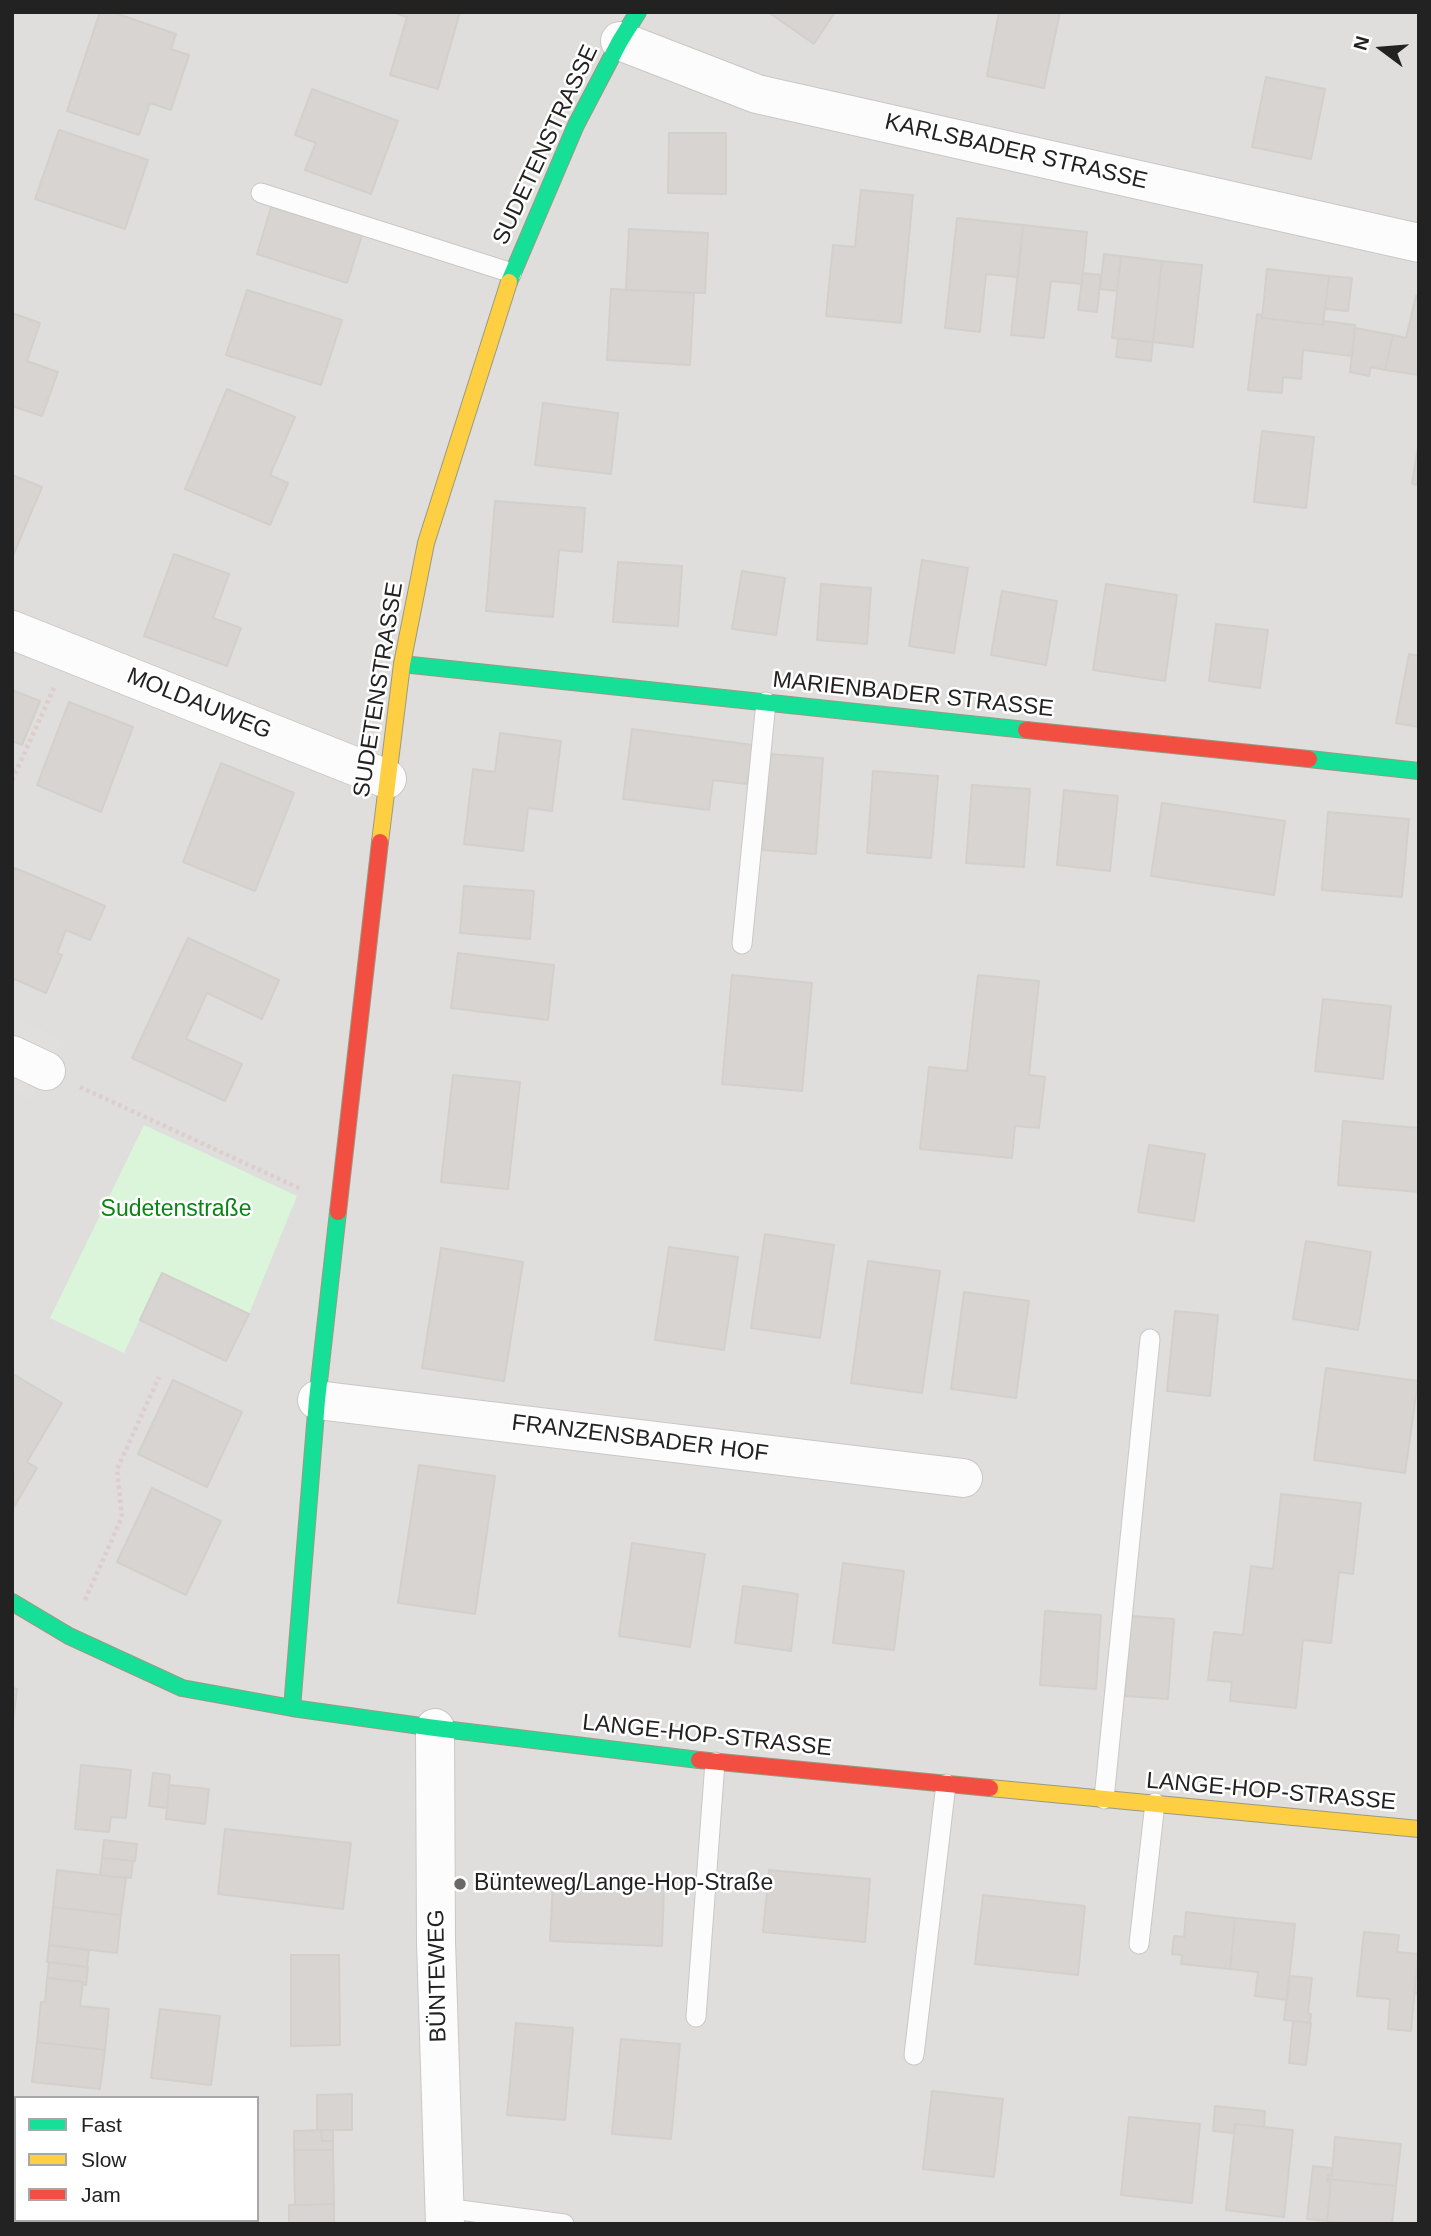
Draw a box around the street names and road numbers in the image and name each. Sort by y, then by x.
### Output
street label: SUDETENSTRASSE [488,41,604,249]
street label: KARLSBADER STRASSE [882,108,1150,196]
street label: SUDETENSTRASSE [348,581,410,799]
street label: MOLDAUWEG [123,662,275,746]
street label: MARIENBADER STRASSE [771,667,1055,723]
street label: FRANZENSBADER HOF [510,1410,770,1468]
street label: LANGE-HOP-STRASSE [581,1709,833,1763]
street label: LANGE-HOP-STRASSE [1145,1767,1397,1817]
street label: BÜNTEWEG [423,1909,453,2043]

